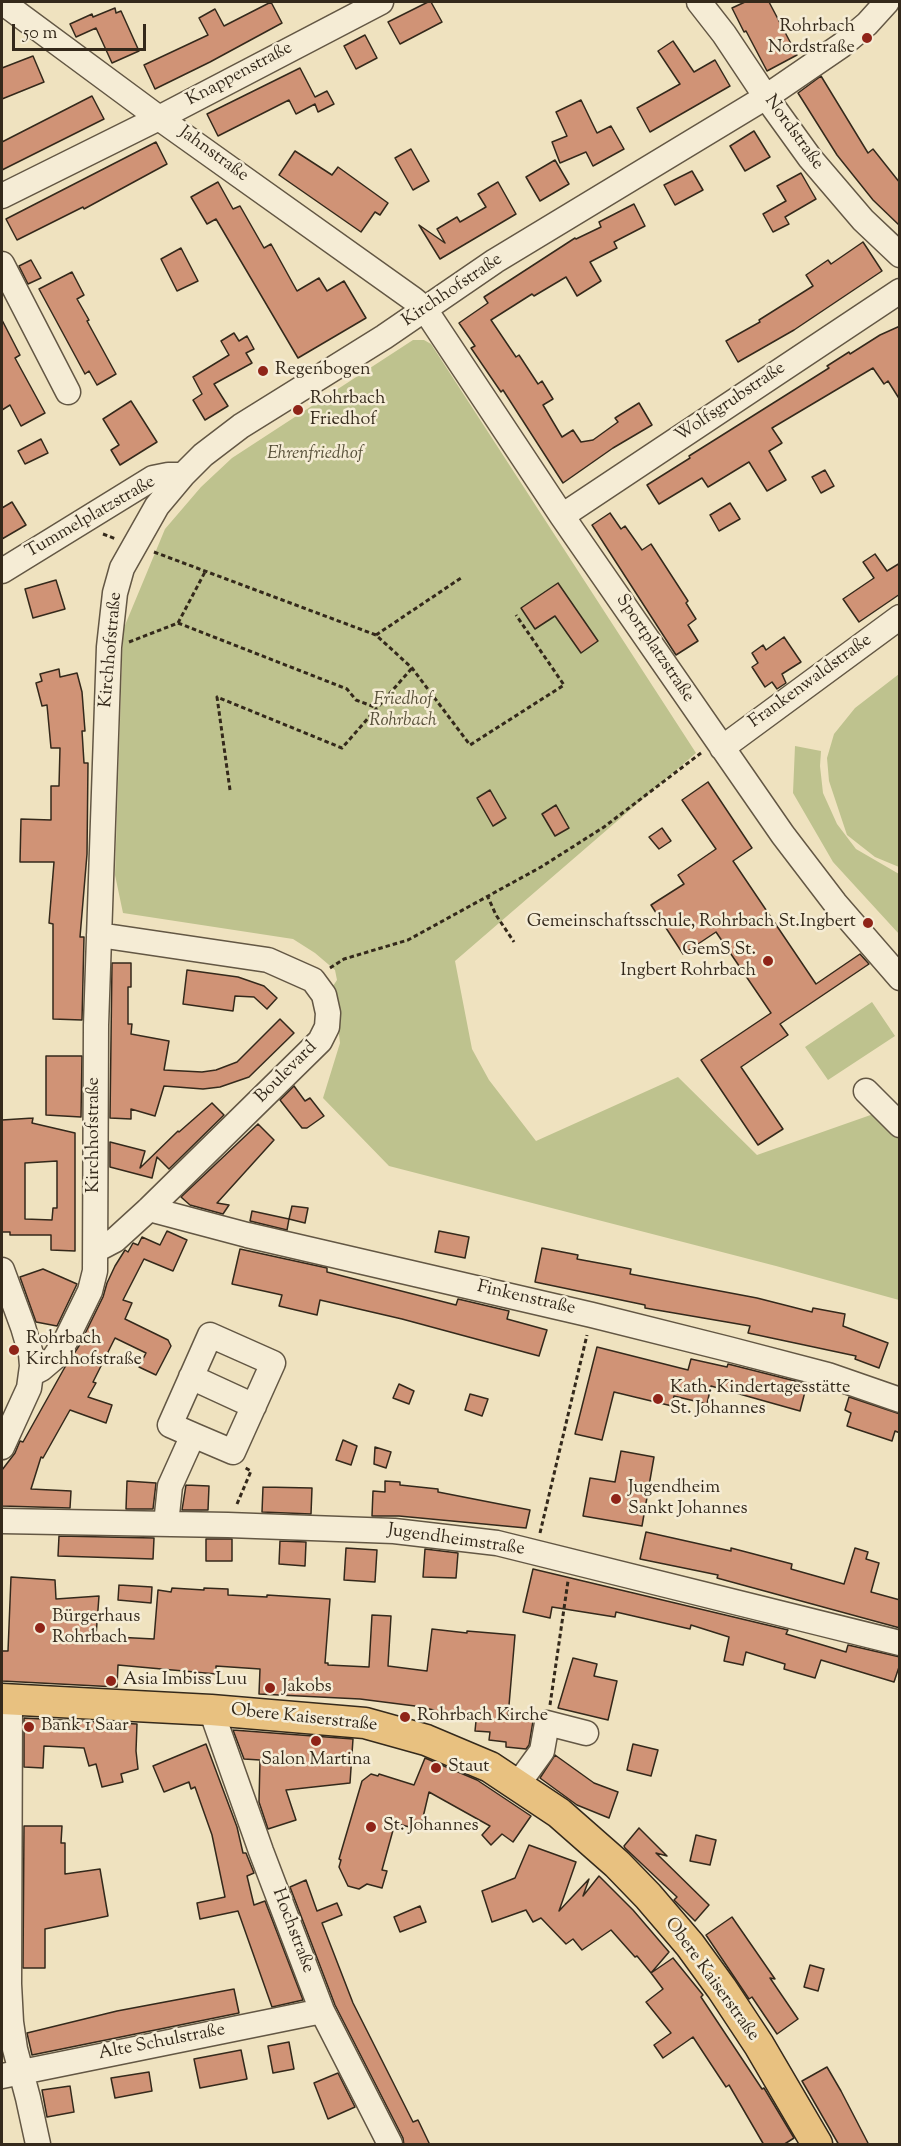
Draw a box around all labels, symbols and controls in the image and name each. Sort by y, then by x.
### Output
scale bar [15,12,148,50]
place label: Rohrbach Nordstraße [768,17,855,60]
text: 50 m [23,21,57,47]
marker: Rohrbach Nordstraße [860,31,874,45]
street label: Knappenstraße [183,38,297,112]
street label: Nordstraße [759,91,827,175]
street label: Jahnstraße [174,122,252,188]
street label: Kirchhofstraße [399,250,507,332]
street label: Wolfsgrubstraße [672,358,790,448]
place label: Regenbogen [275,360,371,382]
marker: Regenbogen [256,364,270,378]
place label: Rohrbach Friedhof [310,389,386,432]
marker: Rohrbach Friedhof [291,403,305,417]
park label: Ehrenfriedhof [267,444,363,466]
street label: Tummelplatzstraße [22,472,160,564]
street label: Kirchhofstraße [96,591,128,709]
street label: Sportplatzstraße [610,591,698,707]
street label: Frankenwaldstraße [745,630,877,734]
park label: Friedhof Rohrbach [369,690,437,732]
place label: Gemeinschaftsschule, Rohrbach St.Ingbert [527,912,856,934]
marker: Gemeinschaftsschule, Rohrbach St.Ingbert [861,916,875,930]
place label: GemS St. Ingbert Rohrbach [620,940,756,982]
marker: GemS St. Ingbert Rohrbach [761,954,775,968]
street label: Boulevard [251,1037,323,1109]
street label: Kirchhofstraße [84,1077,106,1193]
street label: Finkenstraße [475,1277,577,1321]
place label: Rohrbach Kirchhofstraße [26,1329,142,1372]
marker: Rohrbach Kirchhofstraße [7,1343,21,1357]
place label: Kath. Kindertagesstätte St. Johannes [670,1378,850,1420]
marker: Kath. Kindertagesstätte St. Johannes [651,1392,665,1406]
place label: Jugendheim Sankt Johannes [628,1478,748,1520]
marker: Jugendheim Sankt Johannes [609,1492,623,1506]
street label: Jugendheimstraße [386,1521,526,1561]
place label: Bürgerhaus Rohrbach [52,1607,140,1650]
marker: Bürgerhaus Rohrbach [33,1621,47,1635]
place label: Asia Imbiss Luu [123,1670,247,1692]
marker: Asia Imbiss Luu [104,1674,118,1688]
place label: Jakobs [282,1677,332,1699]
marker: Jakobs [263,1681,277,1695]
street label: Obere Kaiserstraße [230,1701,378,1737]
place label: Rohrbach Kirche [417,1706,548,1728]
marker: Rohrbach Kirche [398,1710,412,1724]
place label: Bank 1 Saar [41,1716,129,1738]
marker: Bank 1 Saar [22,1720,36,1734]
marker: Salon Martina [309,1734,323,1748]
place label: Salon Martina [261,1750,371,1772]
place label: Staut [448,1757,489,1779]
marker: Staut [429,1761,443,1775]
place label: St. Johannes [383,1816,479,1838]
marker: St. Johannes [364,1820,378,1834]
street label: Hochstraße [266,1886,318,1976]
street label: Obere Kaiserstraße [659,1914,763,2046]
street label: Alte Schulstraße [97,2020,227,2066]

